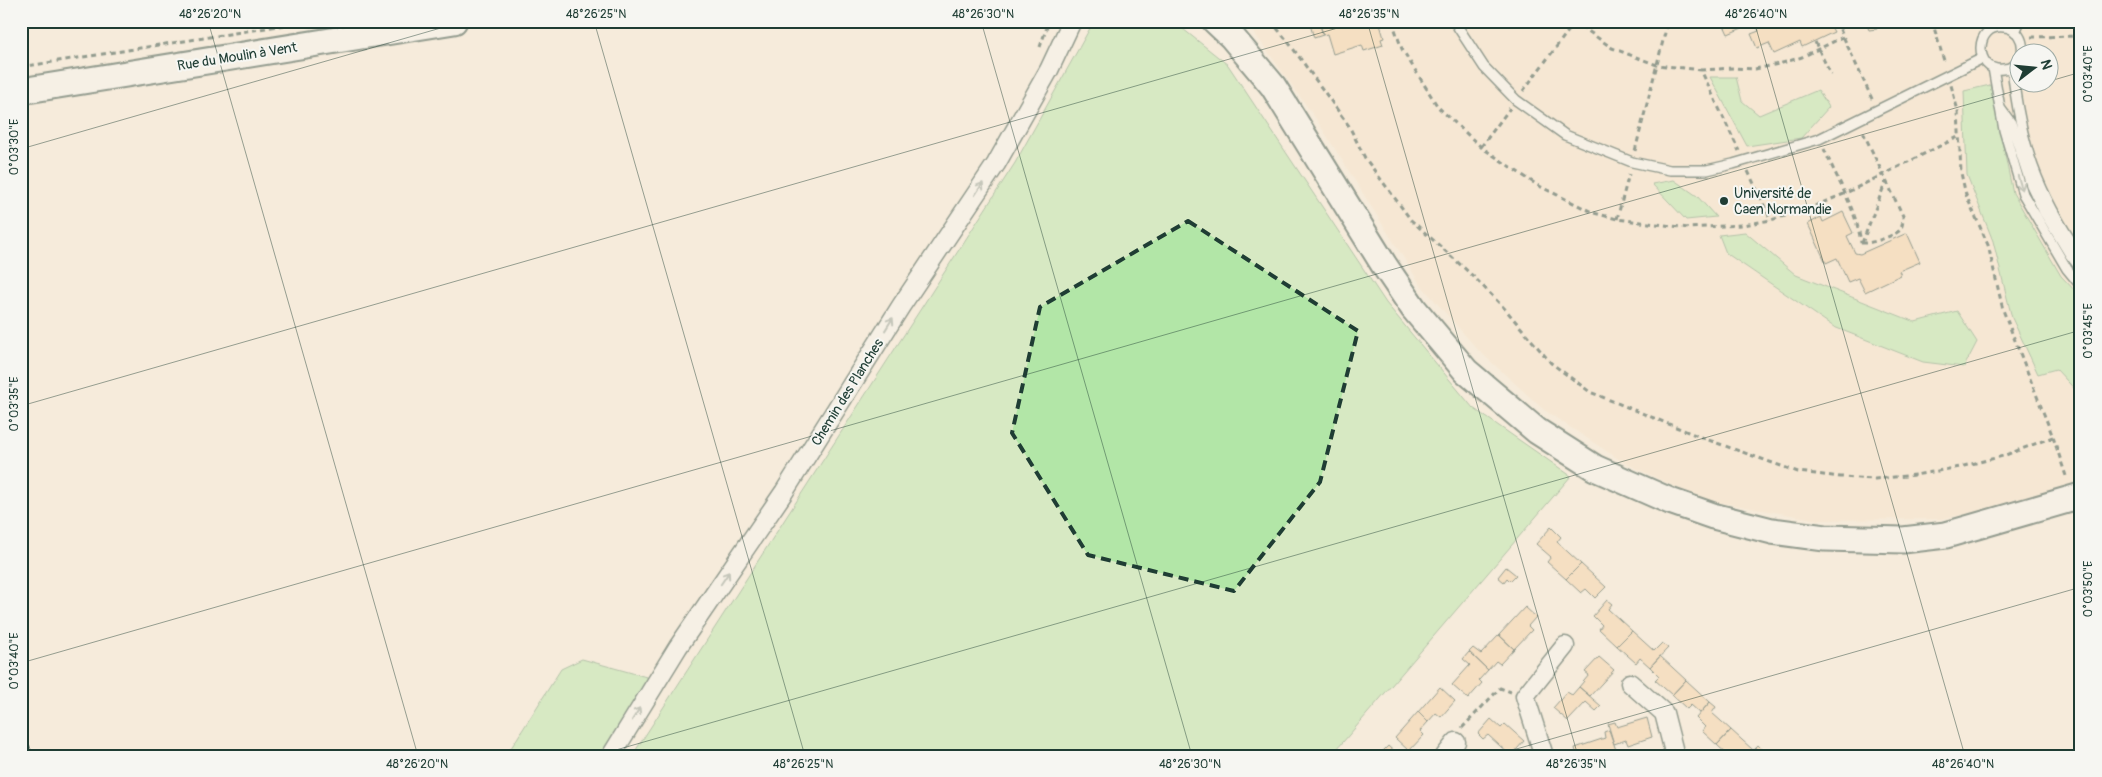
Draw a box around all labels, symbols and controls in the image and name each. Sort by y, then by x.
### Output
text: 48°26'20"N [179,7,241,22]
text: 48°26'25"N [566,7,626,22]
text: 48°26'30"N [952,7,1014,22]
text: 48°26'35"N [1339,7,1399,22]
text: 48°26'40"N [1725,7,1787,22]
street label: Rue du Moulin à Vent [176,39,299,74]
north arrow [2010,42,2060,92]
text: 0°03'40"E [2081,46,2096,103]
text: N [2037,58,2055,71]
text: 0°03'30"E [7,119,22,175]
one-way arrow [2015,175,2025,191]
one-way arrow [974,182,984,196]
place label: Université de Caen Normandie [1734,185,1832,218]
marker: Université de Caen Normandie [1718,195,1730,207]
text: 0°03'45"E [2081,303,2096,359]
one-way arrow [885,318,895,332]
street label: Chemin des Planches [808,335,888,449]
text: 0°03'35"E [7,376,22,432]
text: 0°03'50"E [2081,561,2096,617]
one-way arrow [720,571,730,585]
text: 0°03'40"E [7,633,22,690]
one-way arrow [632,708,642,722]
text: 48°26'20"N [386,757,448,772]
text: 48°26'25"N [773,757,833,772]
text: 48°26'30"N [1159,757,1221,772]
text: 48°26'35"N [1546,757,1606,772]
text: 48°26'40"N [1932,757,1994,772]

